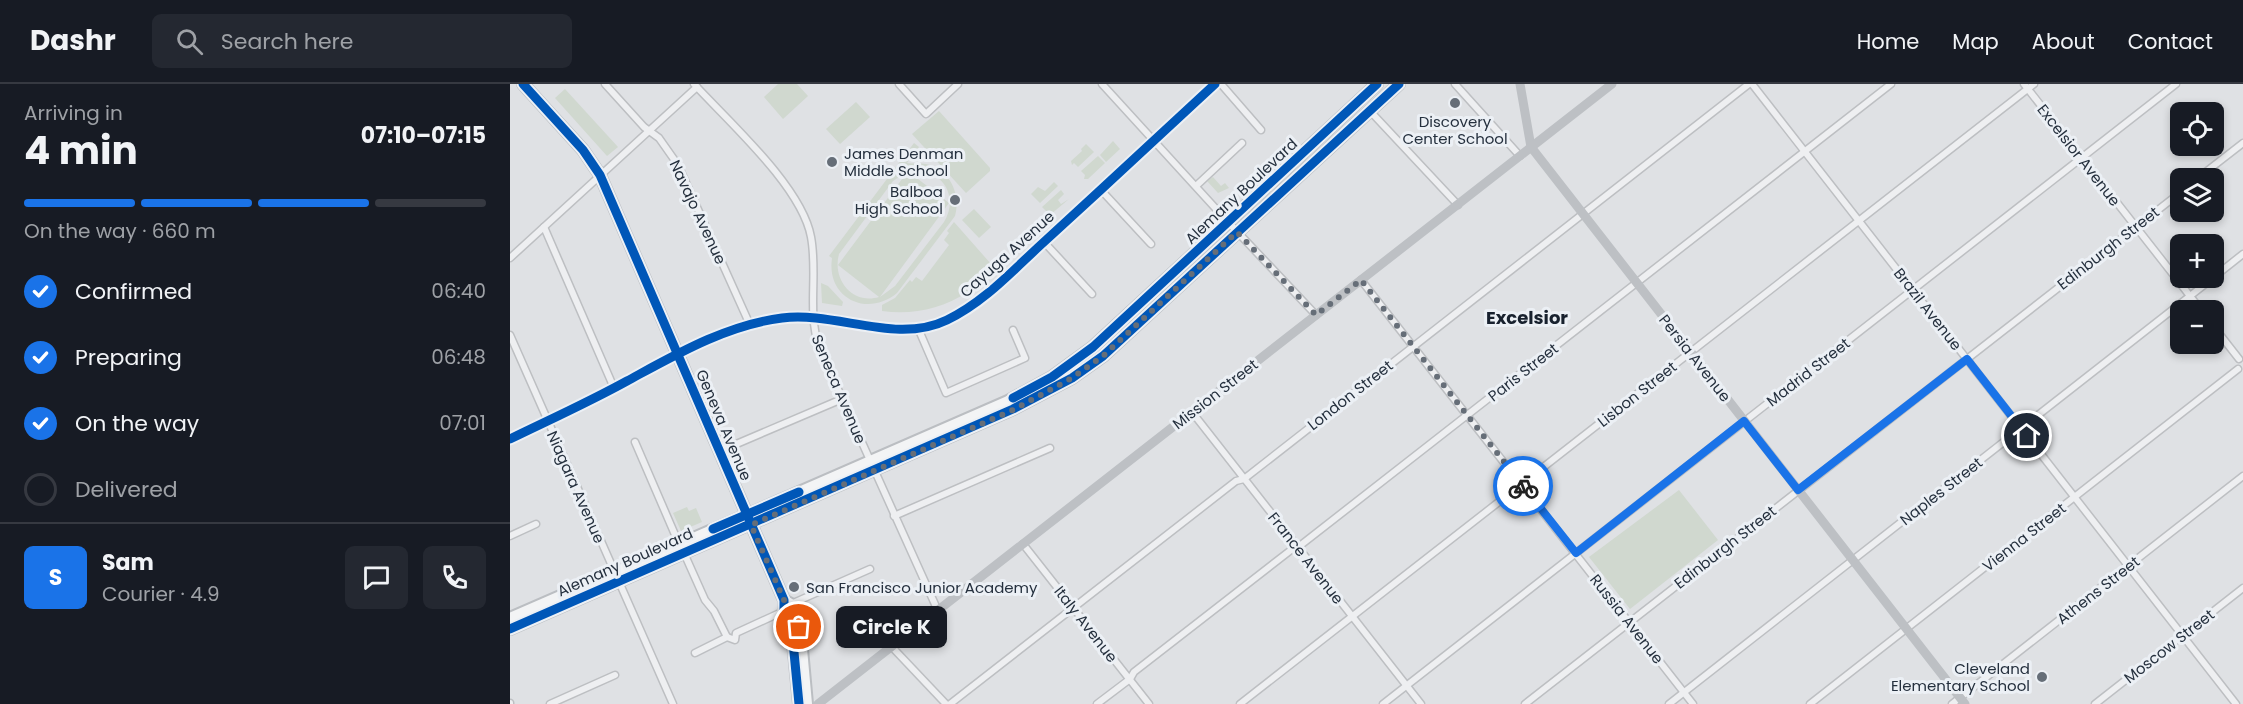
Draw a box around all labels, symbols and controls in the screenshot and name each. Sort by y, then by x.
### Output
search box [152,14,572,68]
text: Dashr [30,21,116,60]
icon: search [173,25,206,58]
text: Search here [221,26,353,57]
text: Home [1857,27,1919,56]
text: Map [1952,27,1999,56]
text: About [2032,27,2095,56]
text: Contact [2128,27,2213,56]
marker: Discovery Center School [1448,96,1462,110]
text: Arriving in [24,99,123,127]
street label: Excelsior Avenue [2033,100,2125,210]
map controls [2170,102,2224,354]
button: locate [2170,102,2224,156]
place label: Discovery Center School [1402,111,1508,149]
text: 07:10–07:15 [361,120,486,151]
text: 4 min [24,123,138,178]
street label: Alemany Boulevard [1180,133,1302,249]
place label: James Denman Middle School [844,143,963,181]
marker: James Denman Middle School [825,155,839,169]
street label: Navajo Avenue [665,156,731,268]
button: layers [2170,168,2224,222]
place label: Balboa High School [855,181,943,219]
marker: Balboa High School [948,193,962,207]
street label: Edinburgh Street [2053,202,2163,294]
street label: Cayuga Avenue [955,206,1059,302]
text: On the way · 660 m [24,217,216,245]
button: + [2170,234,2224,288]
street label: Brazil Avenue [1889,263,1967,355]
icon: check [24,275,57,308]
text: Confirmed [75,276,192,307]
text: 06:40 [431,277,486,305]
button: − [2170,300,2224,354]
district label: Excelsior [1486,305,1568,330]
street label: Persia Avenue [1654,310,1736,406]
street label: Seneca Avenue [807,331,871,447]
street label: Madrid Street [1762,333,1854,411]
street label: Paris Street [1483,338,1563,406]
icon: check [24,341,57,374]
text: Preparing [75,342,182,373]
text: 06:48 [431,343,486,371]
street label: Mission Street [1168,354,1262,434]
street label: London Street [1303,355,1397,435]
street label: Lisbon Street [1593,356,1681,432]
street label: Geneva Avenue [691,366,757,484]
icon: check [24,407,57,440]
text: On the way [75,408,199,439]
text: 07:01 [439,409,486,437]
pin [2001,410,2052,461]
icon: home [2010,419,2043,452]
street label: Niagara Avenue [542,428,610,546]
street label: Naples Street [1895,452,1987,530]
courier [1493,456,1553,516]
icon: bike [1507,470,1540,503]
text: Delivered [75,474,178,505]
street label: Vienna Street [1978,498,2070,576]
street label: Edinburgh Street [1670,501,1780,593]
street label: France Avenue [1263,508,1349,608]
street label: Alemany Boulevard [554,523,696,601]
button: chat [345,546,408,609]
button: phone [423,546,486,609]
text: Sam [102,547,154,578]
street label: Athens Street [2052,551,2144,629]
text: S [49,562,62,593]
street label: Russia Avenue [1585,570,1669,668]
place label: San Francisco Junior Academy [806,577,1038,598]
text: Courier · 4.9 [102,580,220,608]
marker: San Francisco Junior Academy [787,580,801,594]
street label: Italy Avenue [1049,581,1123,667]
pin [773,601,824,652]
street label: Moscow Street [2119,604,2219,688]
callout: Circle K [835,606,946,648]
icon: bag [782,610,815,643]
text: Circle K [852,613,931,641]
place label: Cleveland Elementary School [1891,658,2030,696]
marker: Cleveland Elementary School [2035,670,2049,684]

